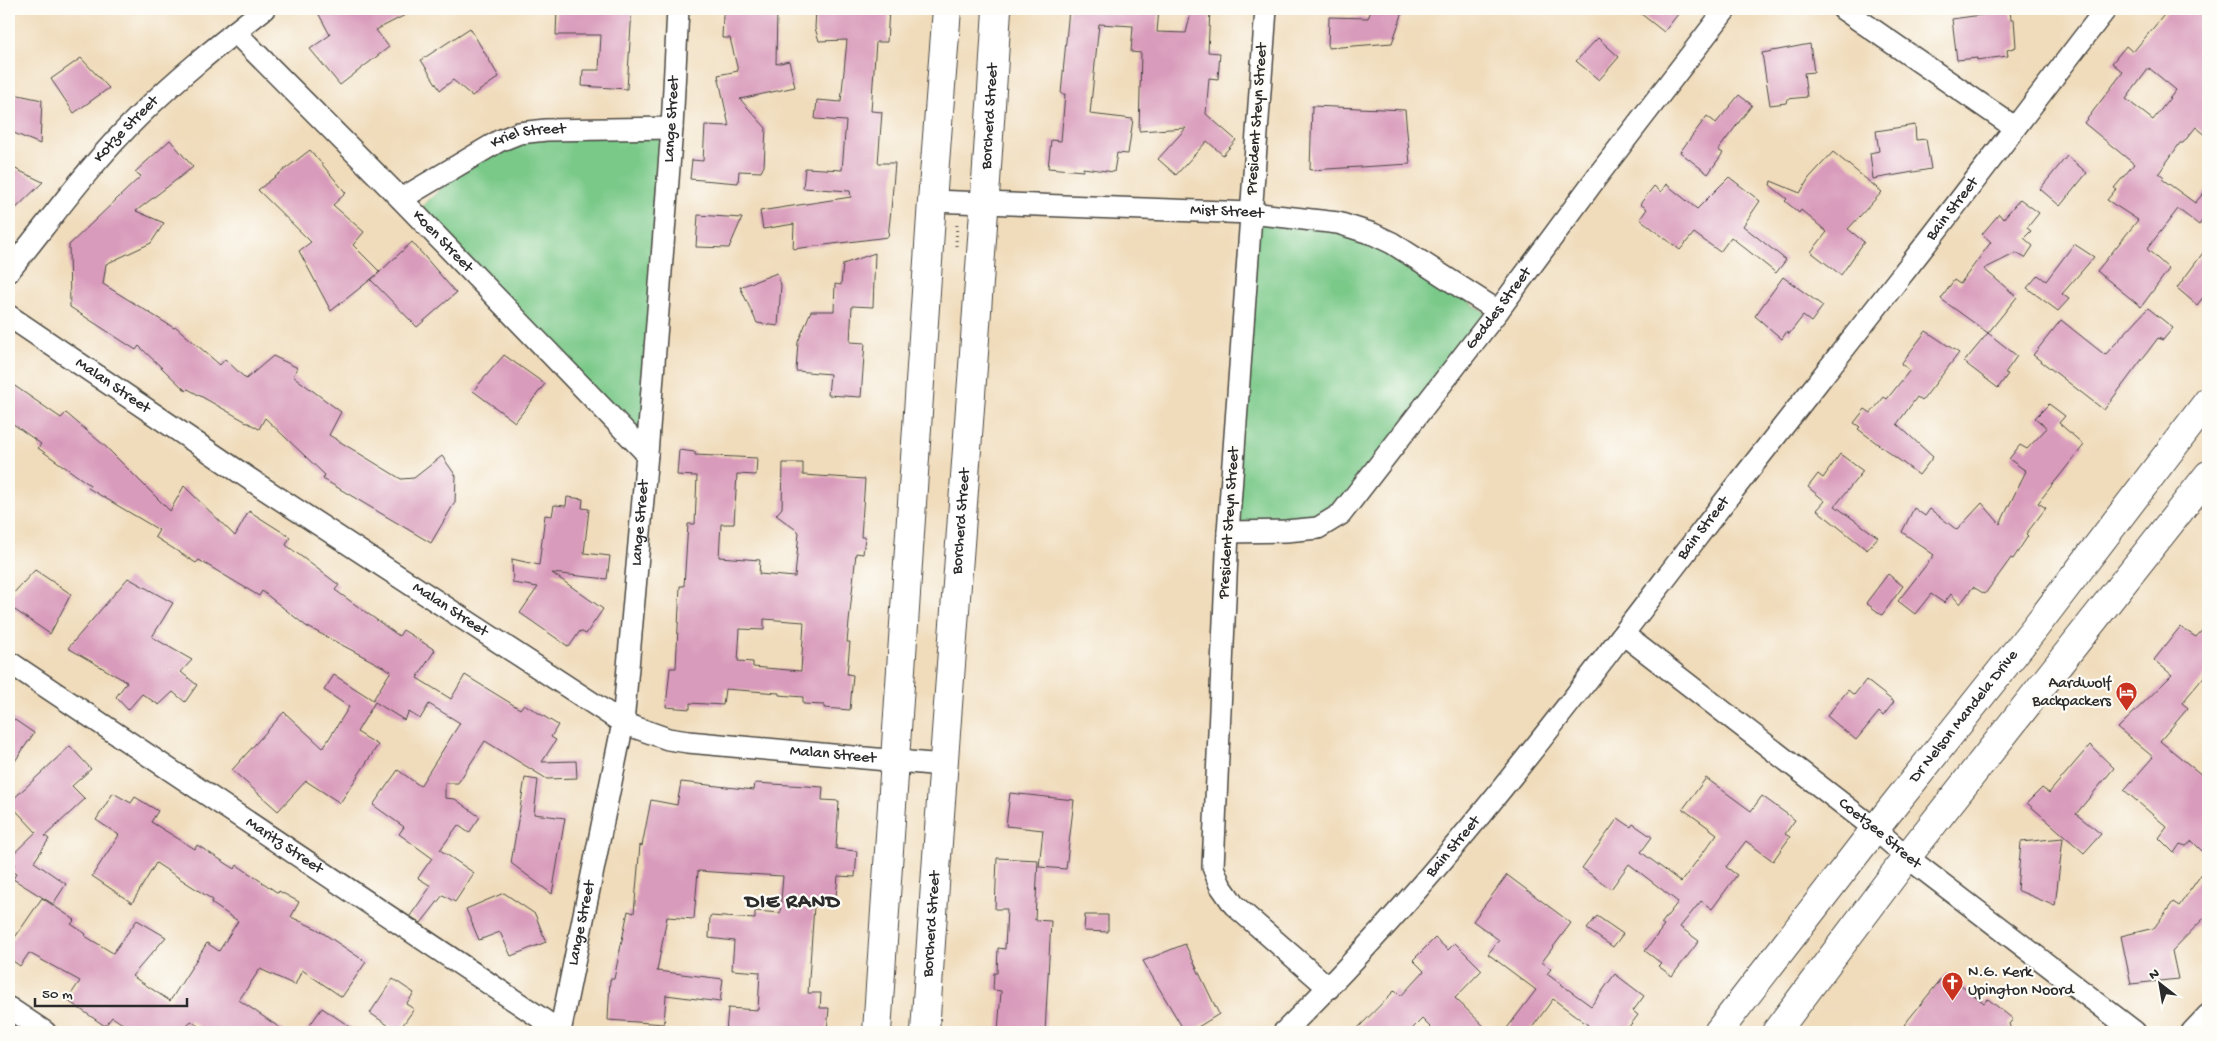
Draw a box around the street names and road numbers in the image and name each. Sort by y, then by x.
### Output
street label: President Steyn Street [1243,41,1273,196]
street label: Borcherd Street [977,61,1003,171]
street label: Lange Street [660,74,684,163]
street label: Kotze Street [90,91,164,167]
street label: Kriel Street [487,120,567,153]
street label: Bain Street [1922,173,1984,245]
street label: Mist Street [1190,201,1266,224]
street label: Koen Street [408,207,478,278]
street label: Geddes Street [1462,263,1537,354]
street label: Malan Street [71,354,155,419]
street label: President Steyn Street [1215,445,1245,600]
street label: Borcherd Street [948,466,975,576]
street label: Lange Street [628,478,654,567]
street label: Bain Street [1673,492,1735,565]
street label: Malan Street [409,578,493,642]
street label: Dr Nelson Mandela Drive [1905,646,2023,788]
street label: Malan Street [789,742,878,769]
street label: Coetzee Street [1834,794,1926,874]
street label: Bain Street [1422,811,1486,883]
street label: Maritz Street [242,813,328,880]
street label: Borcherd Street [919,869,945,979]
street label: Lange Street [564,878,600,967]

